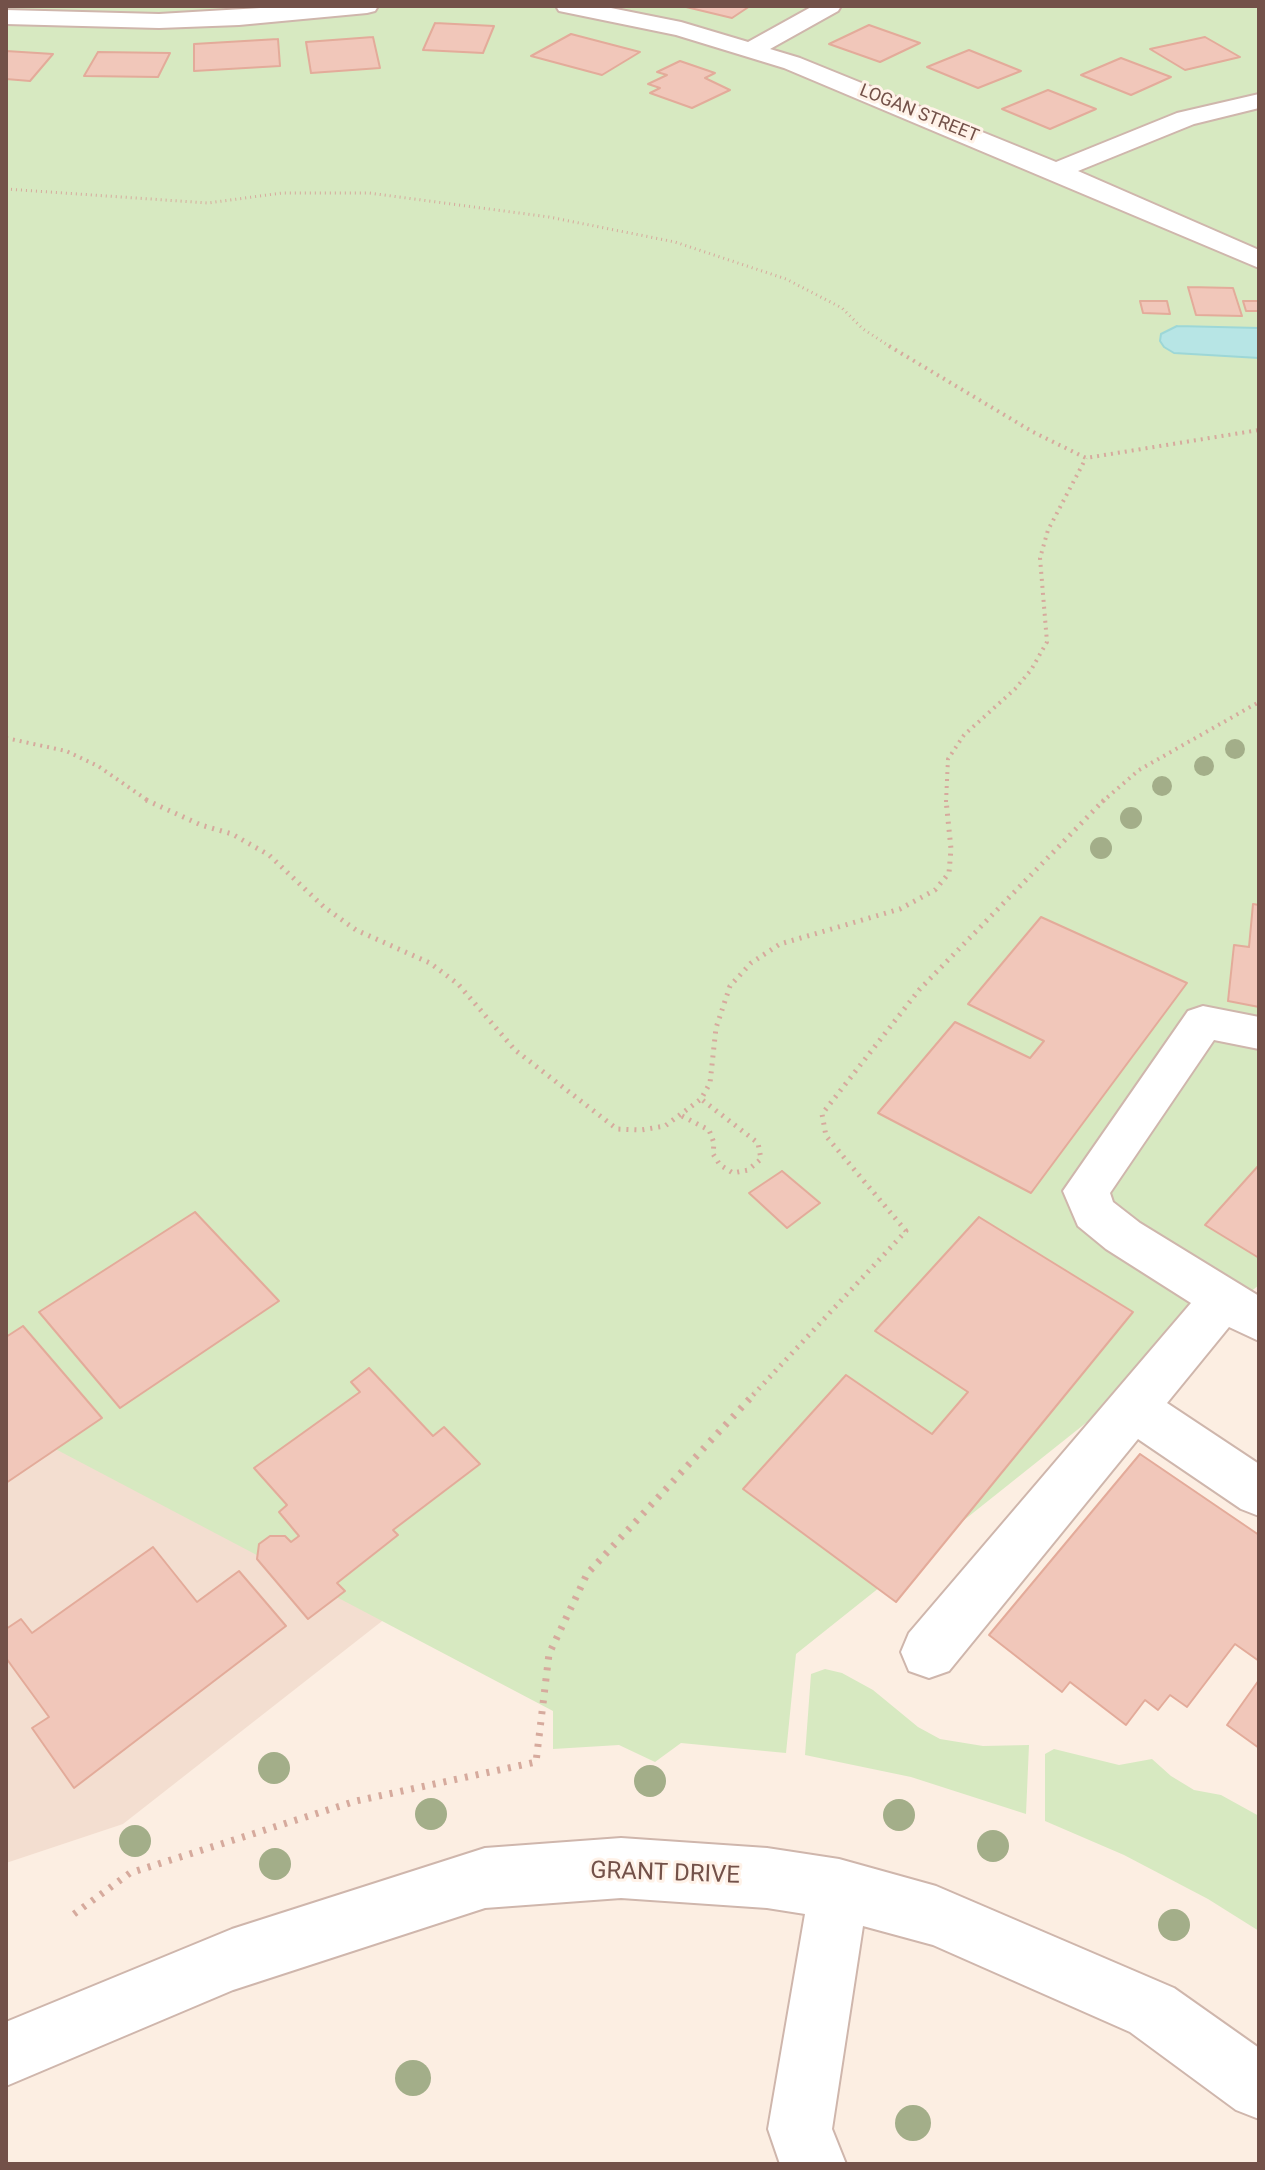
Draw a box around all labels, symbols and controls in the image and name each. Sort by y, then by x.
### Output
street label: LOGAN STREET [856,80,982,148]
street label: GRANT DRIVE [590,1857,740,1891]

